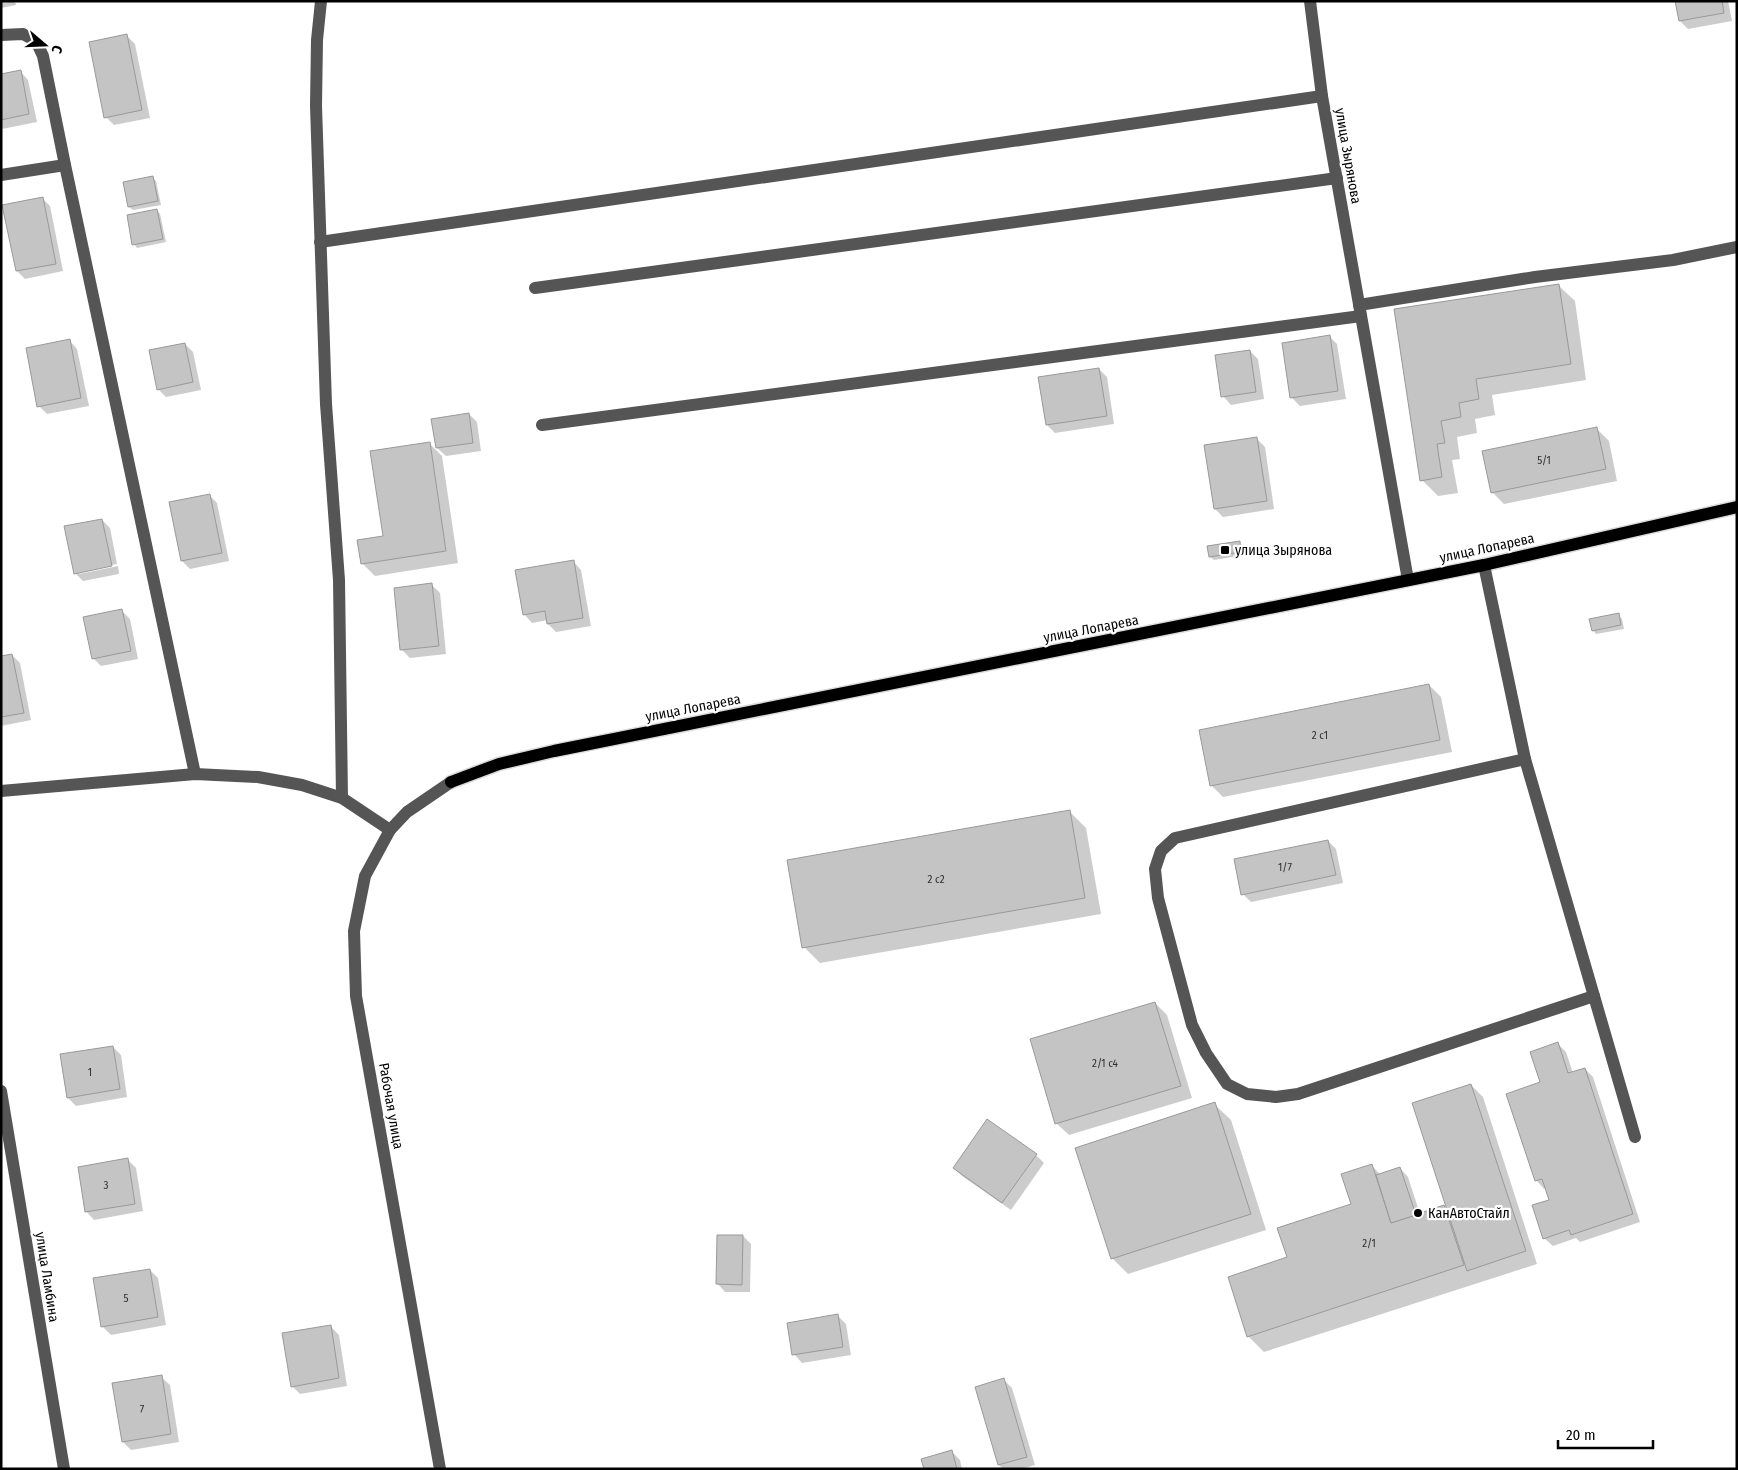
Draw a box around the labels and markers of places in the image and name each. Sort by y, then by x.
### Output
place label: улица Зырянова [1235,542,1332,559]
marker: улица Зырянова [1219,544,1231,556]
place label: КанАвтоСтайл [1428,1205,1510,1222]
marker: КанАвтоСтайл [1412,1207,1424,1219]

